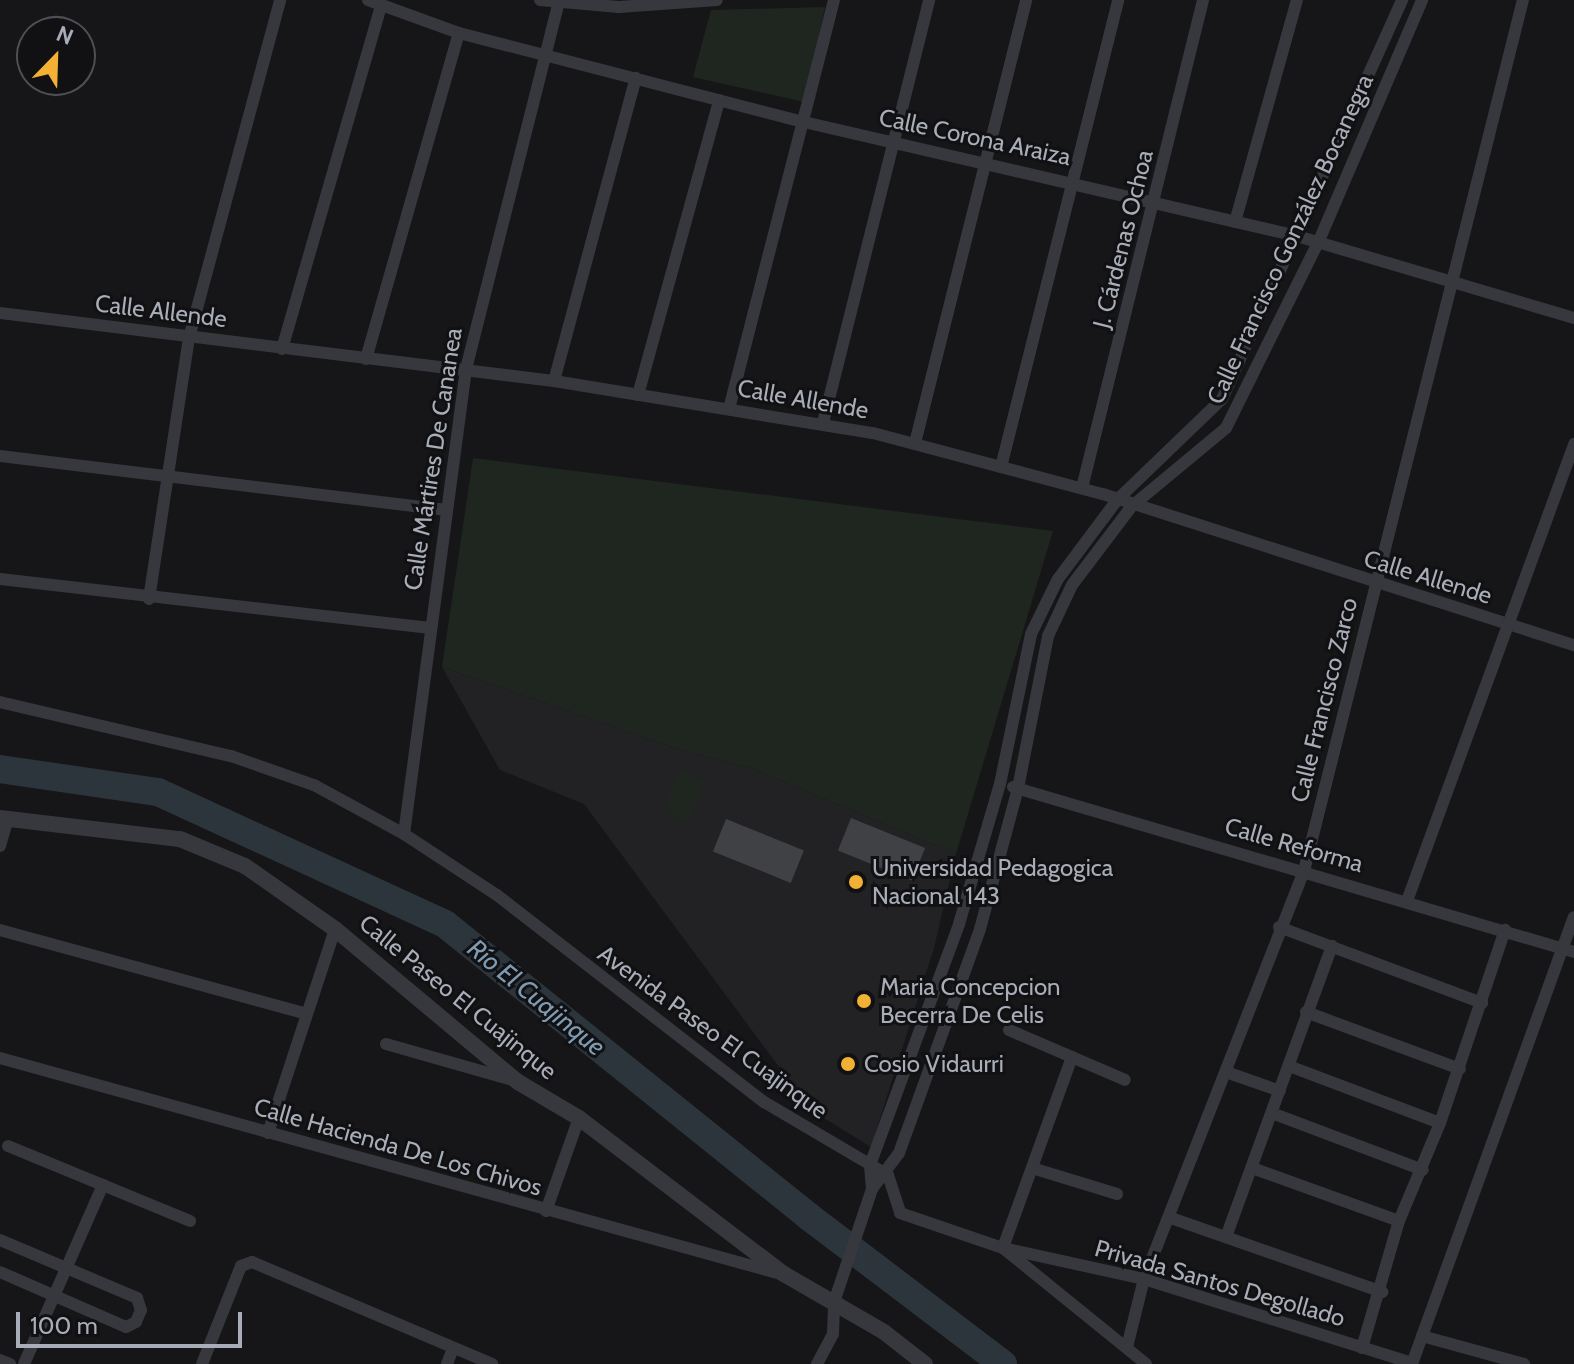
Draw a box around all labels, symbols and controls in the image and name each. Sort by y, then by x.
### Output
north arrow [16,16,96,96]
text: N [52,20,77,51]
street label: Calle Francisco González Bocanegra [1201,69,1379,409]
street label: Calle Corona Araiza [876,103,1074,171]
street label: J. Cárdenas Ochoa [1087,147,1159,331]
street label: Calle Allende [94,289,228,333]
street label: Calle Mártires De Cananea [398,326,468,592]
street label: Calle Allende [735,373,871,425]
street label: Calle Allende [1361,544,1495,610]
street label: Calle Francisco Zarco [1285,595,1363,805]
street label: Calle Reforma [1222,812,1366,878]
place label: Universidad Pedagogica Nacional 143 [872,854,1113,910]
marker: Universidad Pedagogica Nacional 143 [847,873,865,891]
street label: Calle Paseo El Cuajinque [353,909,563,1085]
water label: Río El Cuajinque [461,933,611,1063]
street label: Avenida Paseo El Cuajinque [592,939,834,1125]
place label: Maria Concepcion Becerra De Celis [880,973,1061,1029]
marker: Maria Concepcion Becerra De Celis [855,992,873,1010]
place label: Cosio Vidaurri [864,1050,1004,1078]
marker: Cosio Vidaurri [839,1055,857,1073]
street label: Calle Hacienda De Los Chivos [251,1092,545,1202]
street label: Privada Santos Degollado [1092,1233,1348,1333]
scale bar [20,1296,246,1346]
text: 100 m [30,1311,98,1340]

